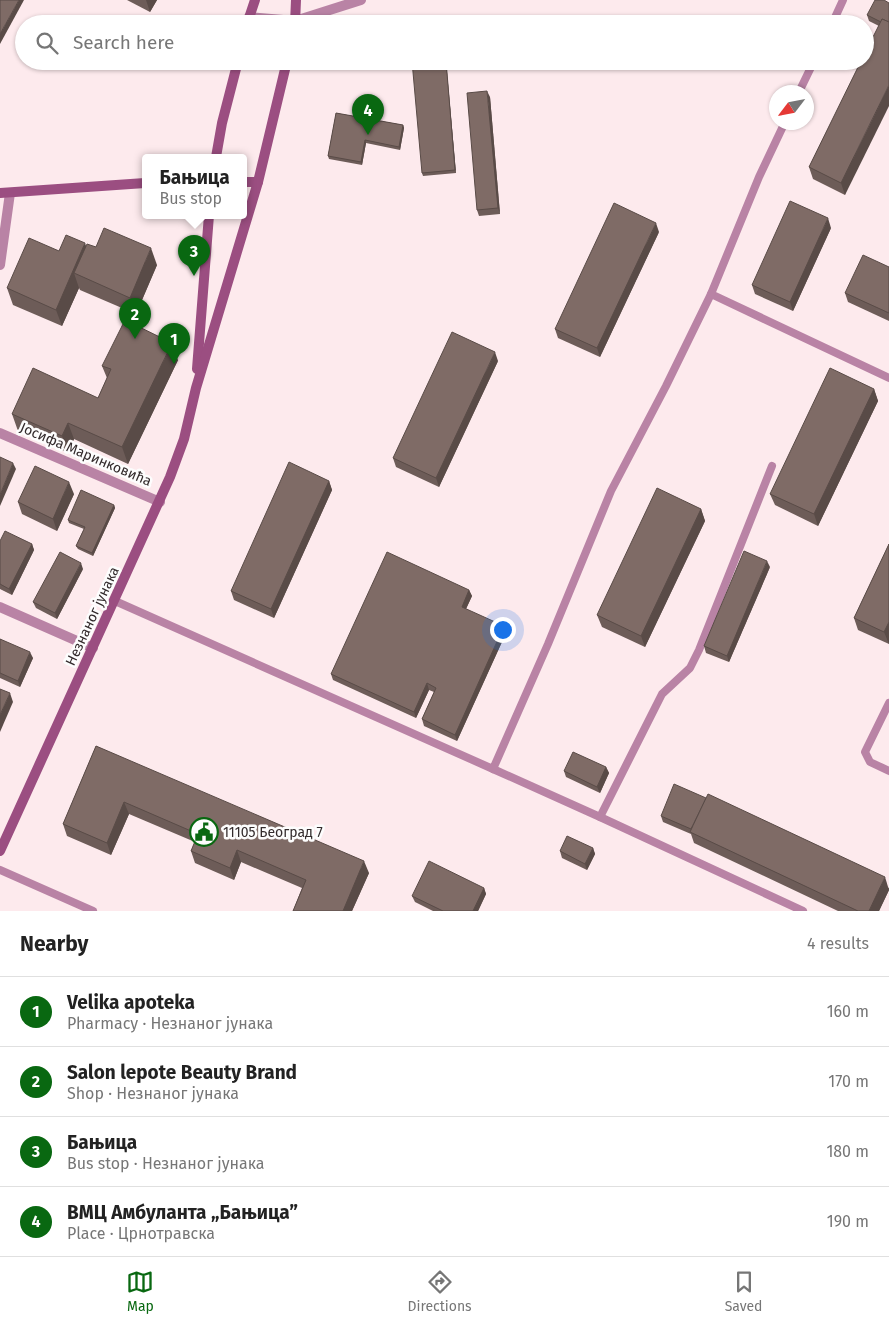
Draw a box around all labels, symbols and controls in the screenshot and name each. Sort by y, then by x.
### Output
search box [15,15,874,70]
icon: search [33,29,61,57]
text: Search here [73,31,174,54]
north arrow [769,85,814,130]
pin: 4 [352,94,384,135]
popup [142,154,247,219]
text: Бањица [159,166,230,189]
text: Bus stop [159,189,222,208]
pin: 3 [178,235,210,276]
pin: 2 [119,298,151,339]
pin: 1 [158,323,190,364]
street label: Јосифа Маринковића [17,419,154,490]
street label: Незнаног јунака [62,564,123,668]
your location [490,617,516,643]
public building icon: 11105 Београд 7 [189,817,219,847]
place label: 11105 Београд 7 [223,824,323,841]
text: Nearby [20,931,88,957]
text: 4 results [807,934,869,953]
text: Velika apoteka [67,991,195,1014]
text: 1 [32,1002,40,1021]
text: 160 m [827,1002,869,1021]
text: Pharmacy · Незнаног јунака [67,1014,273,1033]
text: Salon lepote Beauty Brand [67,1061,297,1084]
text: 2 [32,1072,40,1091]
text: 170 m [828,1072,869,1091]
text: Shop · Незнаног јунака [67,1084,239,1103]
text: Бањица [67,1131,137,1154]
text: 3 [32,1142,40,1161]
text: 180 m [826,1142,869,1161]
text: Bus stop · Незнаног јунака [67,1154,265,1173]
text: ВМЦ Амбуланта „Бањица” [67,1201,298,1224]
text: 4 [31,1212,41,1231]
text: 190 m [827,1212,869,1231]
text: Place · Црнотравска [67,1224,215,1243]
tab: Map [126,1268,154,1315]
tab: Directions [407,1268,472,1315]
tab: Saved [725,1268,763,1315]

